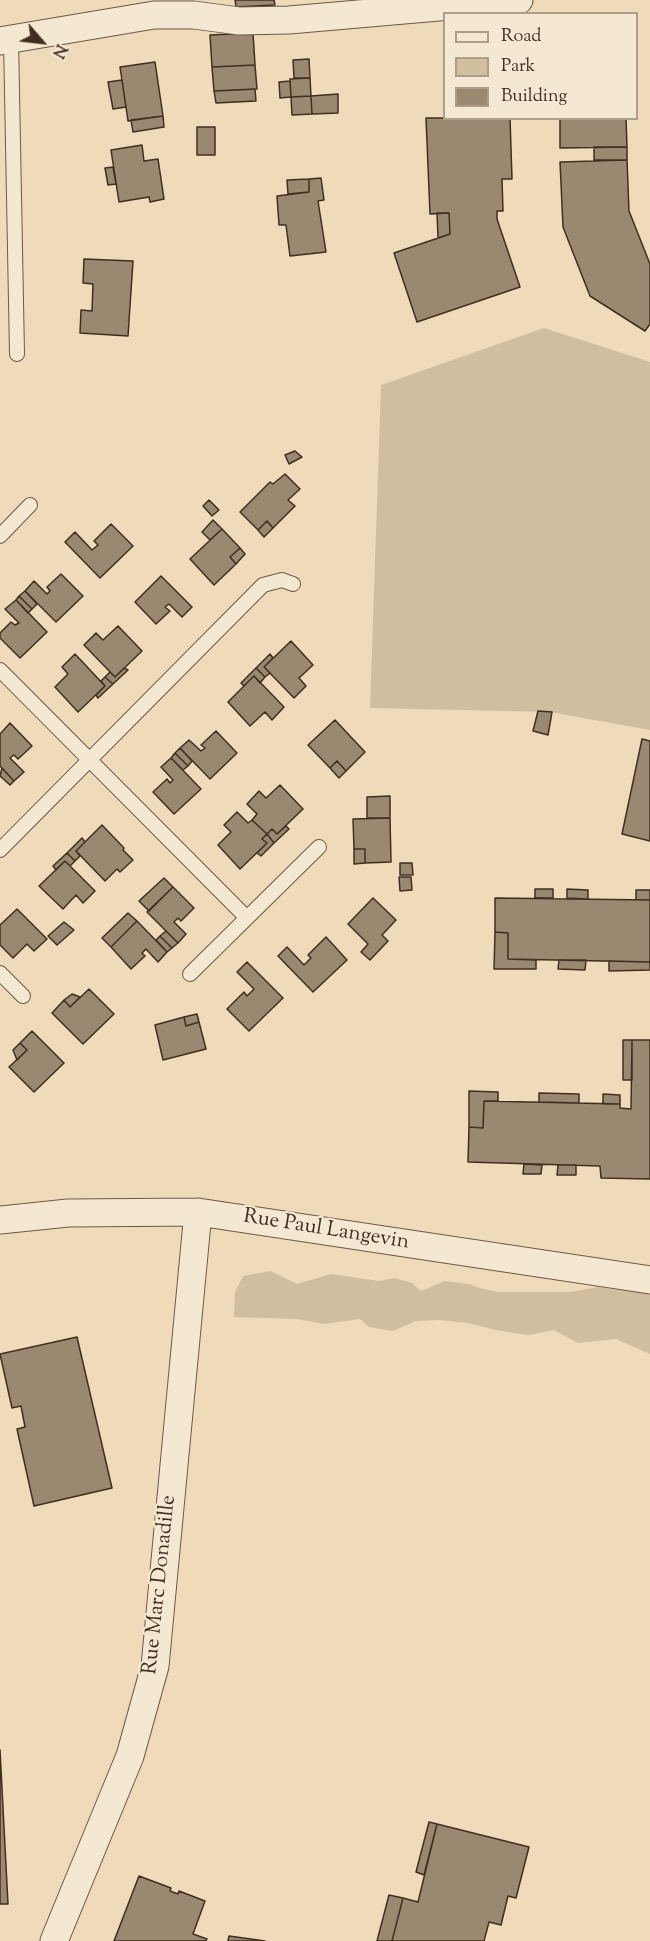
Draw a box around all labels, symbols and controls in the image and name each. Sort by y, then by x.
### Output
north arrow [12,12,72,72]
legend [443,12,638,120]
text: Road [501,24,541,50]
text: N [45,40,71,62]
text: Park [501,54,535,80]
text: Building [501,84,567,110]
street label: Rue Paul Langevin [241,1205,411,1257]
street label: Rue Marc Donadille [139,1494,183,1676]

